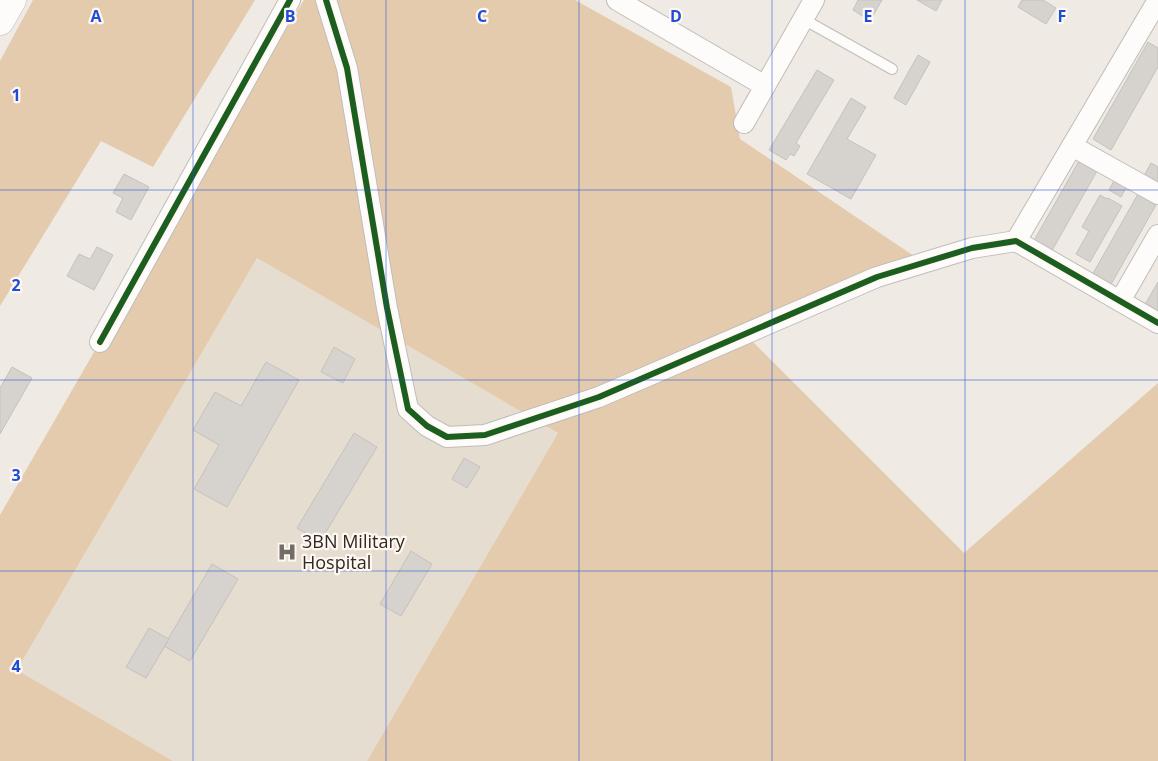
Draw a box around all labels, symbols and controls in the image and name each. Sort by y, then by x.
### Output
text: A [90,5,102,27]
text: B [285,5,295,27]
text: C [477,5,487,27]
text: D [670,5,682,27]
text: E [864,5,873,27]
text: F [1058,5,1066,27]
text: 1 [11,84,21,106]
text: 2 [11,274,21,296]
text: 3 [11,464,21,486]
place label: 3BN Military Hospital [302,529,406,574]
hospital icon: 3BN Military Hospital [276,541,298,563]
text: 4 [11,655,21,677]

